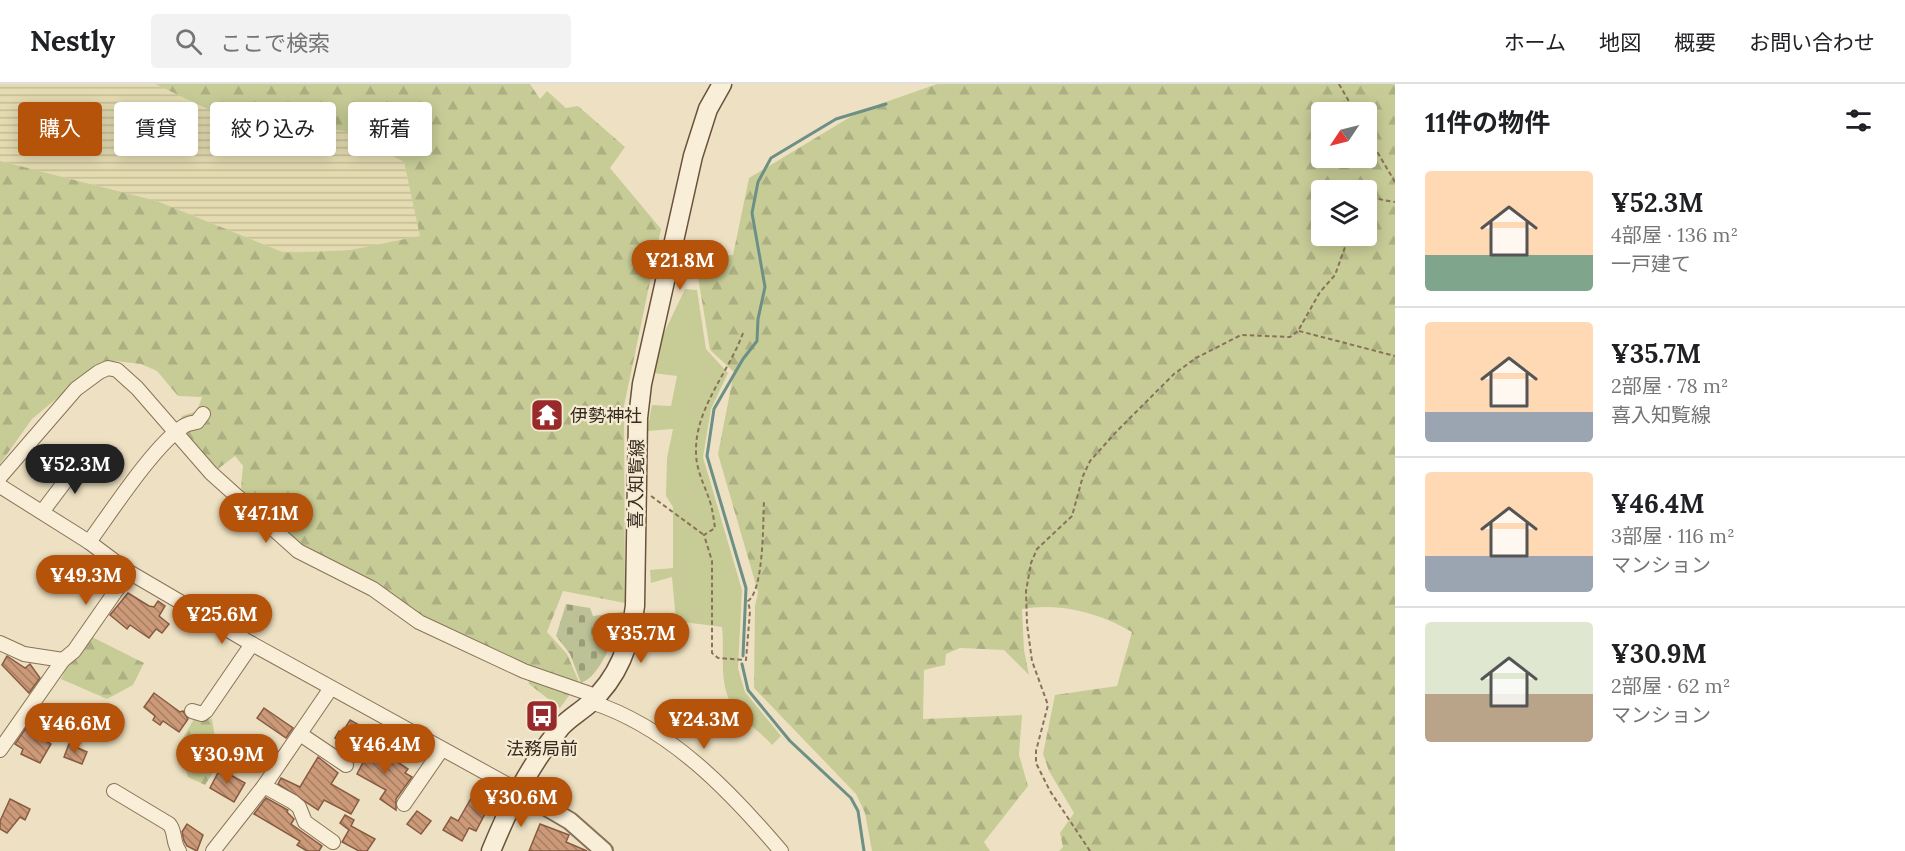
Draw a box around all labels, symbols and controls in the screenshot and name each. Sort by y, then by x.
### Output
search box [151,14,571,68]
text: Nestly [30,23,115,59]
icon: search [172,25,205,58]
text: ここで検索 [220,29,330,57]
text: ホーム [1504,29,1566,56]
text: 地図 [1599,29,1641,56]
text: 概要 [1674,29,1716,56]
text: お問い合わせ [1749,29,1875,56]
chip: 購入 [18,102,102,156]
chip: 賃貸 [114,102,198,156]
chip: 絞り込み [210,102,336,156]
chip: 新着 [348,102,432,156]
north arrow [1311,102,1377,168]
map controls [1311,102,1377,246]
icon: filters [1842,104,1875,137]
text: 11件の物件 [1425,106,1550,139]
button: layers [1311,180,1377,246]
text: ¥52.3M [1611,186,1704,219]
icon: home [1473,195,1545,267]
text: 4部屋 · 136 m² [1611,222,1738,247]
pin: ¥21.8M [631,240,729,291]
text: ¥21.8M [646,247,714,272]
text: 一戸建て [1611,251,1691,276]
text: ¥35.7M [1611,337,1701,370]
icon: home [1473,346,1545,418]
text: 2部屋 · 78 m² [1611,373,1729,398]
temple icon: 伊勢神社 [529,397,565,433]
text: 喜入知覧線 [1611,402,1711,427]
place label: 伊勢神社 [570,404,642,427]
street label: 喜入知覧線 [624,439,648,529]
pin: ¥52.3M [26,444,124,495]
text: ¥52.3M [39,451,111,476]
text: ¥46.4M [1611,487,1705,520]
pin: ¥47.1M [217,493,315,544]
icon: home [1473,496,1545,568]
text: ¥47.1M [233,500,299,525]
text: 3部屋 · 116 m² [1611,523,1735,548]
text: マンション [1611,552,1711,577]
pin: ¥49.3M [37,555,135,606]
text: ¥49.3M [50,562,122,587]
pin: ¥25.6M [173,594,271,645]
text: ¥25.6M [186,601,258,626]
pin: ¥35.7M [592,613,690,664]
text: ¥35.7M [606,620,676,645]
text: ¥30.9M [1611,637,1707,670]
icon: home [1473,646,1545,718]
text: 2部屋 · 62 m² [1611,673,1730,698]
bus stop icon: 法務局前 [524,698,560,734]
pin: ¥24.3M [655,699,753,750]
text: マンション [1611,702,1711,727]
pin: ¥46.6M [26,703,124,754]
text: ¥24.3M [668,706,740,731]
text: ¥46.6M [39,710,111,735]
pin: ¥46.4M [336,724,434,775]
text: ¥46.4M [349,731,421,756]
pin: ¥30.9M [178,734,276,785]
place label: 法務局前 [506,737,578,760]
text: ¥30.9M [190,741,264,766]
pin: ¥30.6M [472,777,570,828]
text: ¥30.6M [484,784,558,809]

